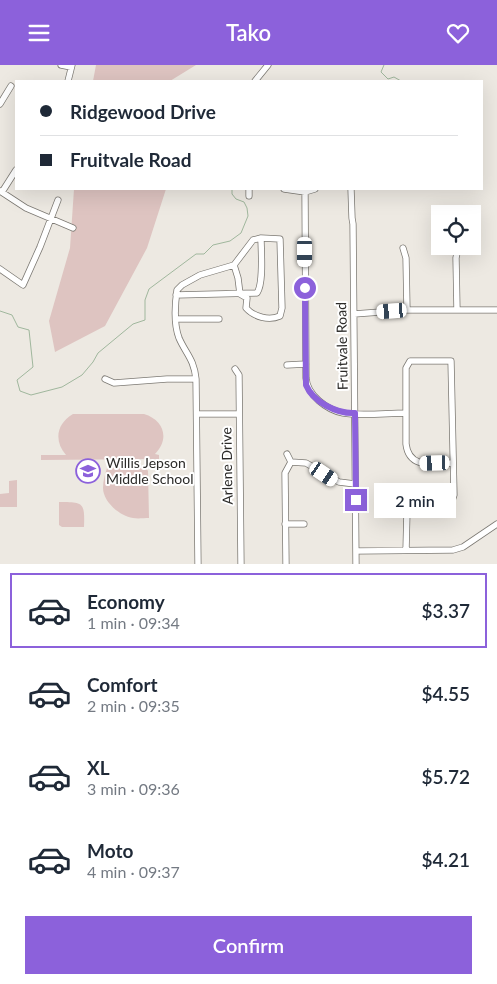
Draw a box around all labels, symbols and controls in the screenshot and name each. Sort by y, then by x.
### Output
icon: menu [25,19,53,47]
text: Tako [226,19,271,46]
icon: heart [444,19,472,47]
text: Ridgewood Drive [70,100,216,123]
text: Fruitvale Road [70,148,192,171]
map controls [431,205,481,255]
button: locate [431,205,481,255]
car [297,237,312,267]
route start [294,277,316,299]
street label: Fruitvale Road [332,302,351,390]
car [376,302,407,320]
street label: Arlene Drive [217,427,236,505]
place label: Willis Jepson Middle School [106,454,193,487]
car [419,455,450,471]
school or university icon: Willis Jepson Middle School [75,458,101,484]
car [307,459,340,489]
callout: 2 min [374,483,456,517]
route end [345,489,367,511]
text: 2 min [395,491,435,510]
icon: car [27,588,72,633]
text: Economy [87,590,165,613]
text: $3.37 [421,599,470,622]
text: 1 min · 09:34 [87,613,180,632]
icon: car [27,671,72,716]
text: Comfort [87,673,158,696]
text: $4.55 [421,682,470,705]
text: 2 min · 09:35 [87,696,180,715]
icon: car [27,754,72,799]
text: XL [87,756,110,779]
text: $5.72 [421,765,470,788]
text: 3 min · 09:36 [87,779,180,798]
icon: car [27,837,72,882]
text: Moto [87,839,133,862]
text: $4.21 [421,848,470,871]
text: 4 min · 09:37 [87,862,180,881]
button: Confirm [25,916,472,974]

